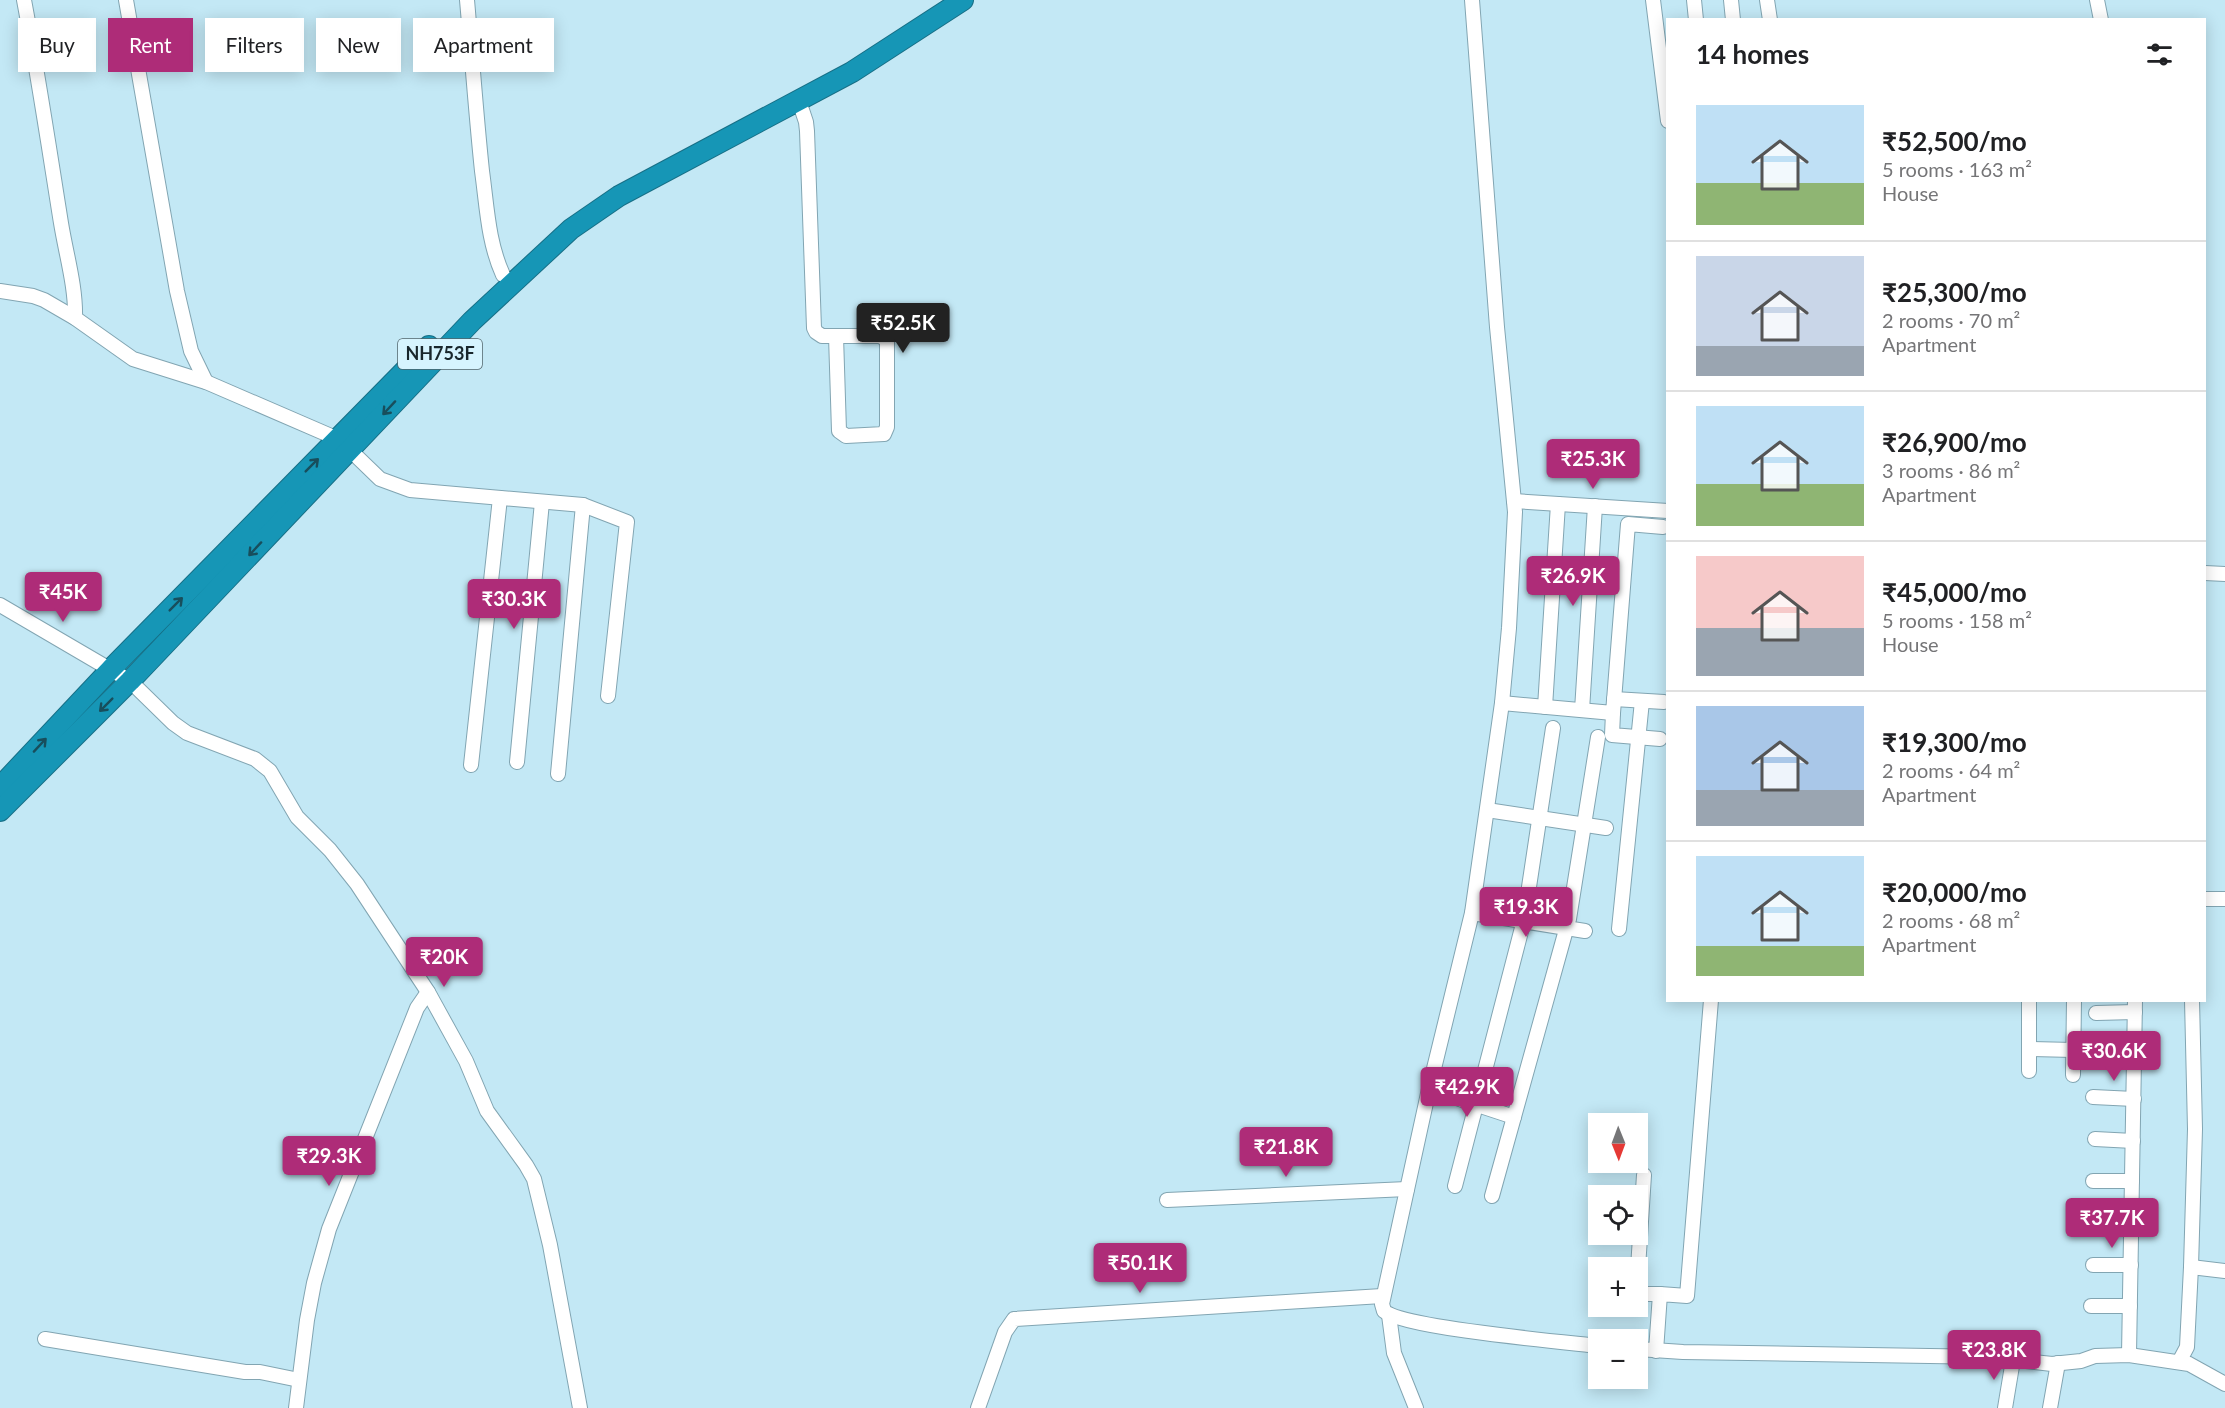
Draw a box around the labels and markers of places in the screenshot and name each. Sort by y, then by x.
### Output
pin: ₹52.5K [854,303,952,354]
pin: ₹25.3K [1544,439,1642,490]
pin: ₹26.9K [1524,556,1622,607]
pin: ₹45K [27,572,99,623]
pin: ₹30.3K [465,579,563,630]
pin: ₹19.3K [1477,887,1575,938]
pin: ₹20K [408,937,480,988]
pin: ₹30.6K [2065,1031,2163,1082]
pin: ₹42.9K [1418,1067,1516,1118]
pin: ₹21.8K [1237,1127,1335,1178]
pin: ₹29.3K [280,1136,378,1187]
pin: ₹37.7K [2063,1198,2161,1249]
pin: ₹50.1K [1091,1243,1189,1294]
pin: ₹23.8K [1945,1330,2043,1381]

